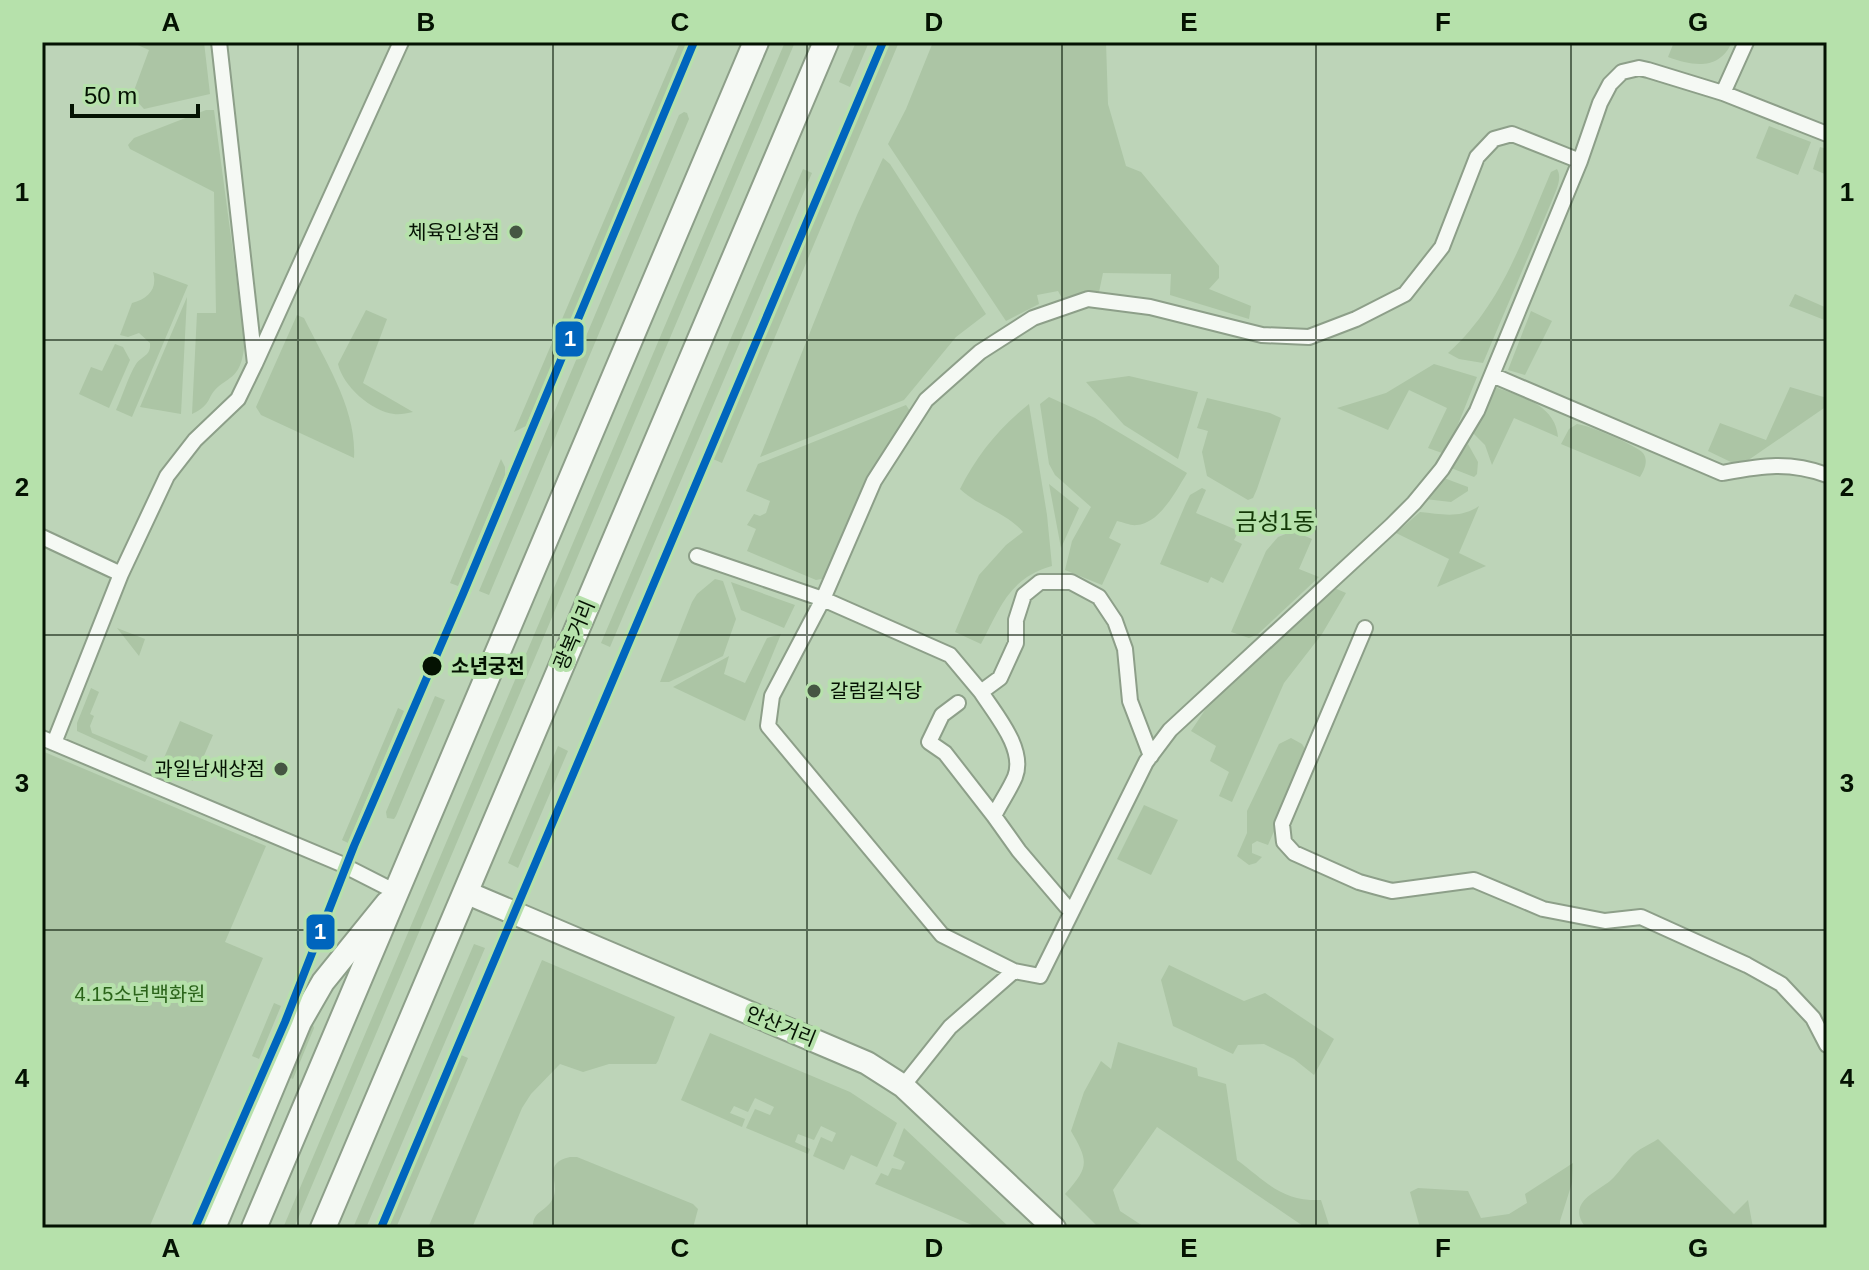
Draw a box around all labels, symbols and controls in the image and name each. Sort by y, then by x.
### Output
text: A [162,7,181,37]
text: B [417,7,435,37]
text: C [671,7,690,37]
text: D [925,7,943,37]
text: E [1180,7,1198,37]
text: F [1435,7,1451,37]
text: G [1688,7,1708,37]
scale bar [72,68,198,118]
text: 50 m [84,82,137,109]
text: 1 [15,177,29,207]
text: 1 [1840,177,1854,207]
place label: 체육인상점 [408,221,500,243]
marker: 체육인상점 [507,223,525,241]
line badge: 1 [554,320,585,358]
text: 1 [564,326,576,351]
text: 2 [15,472,29,502]
text: 2 [1840,472,1854,502]
district label: 금성1동 [1235,508,1315,535]
street label: 광복거리 [549,597,599,673]
marker: 소년궁전 [420,654,444,678]
place label: 소년궁전 [451,655,525,677]
place label: 갈럼길식당 [830,680,922,702]
marker: 갈럼길식당 [805,682,823,700]
place label: 과일남새상점 [155,758,265,780]
marker: 과일남새상점 [272,760,290,778]
text: 3 [15,768,29,798]
text: 3 [1840,768,1854,798]
line badge: 1 [305,913,336,951]
text: 1 [314,919,326,944]
park label: 4.15소년백화원 [75,983,205,1005]
street label: 안산거리 [743,1002,819,1050]
text: 4 [15,1063,30,1093]
text: 4 [1840,1063,1855,1093]
text: A [162,1233,181,1263]
text: B [417,1233,435,1263]
text: C [671,1233,690,1263]
text: D [925,1233,943,1263]
text: E [1180,1233,1198,1263]
text: F [1435,1233,1451,1263]
text: G [1688,1233,1708,1263]

